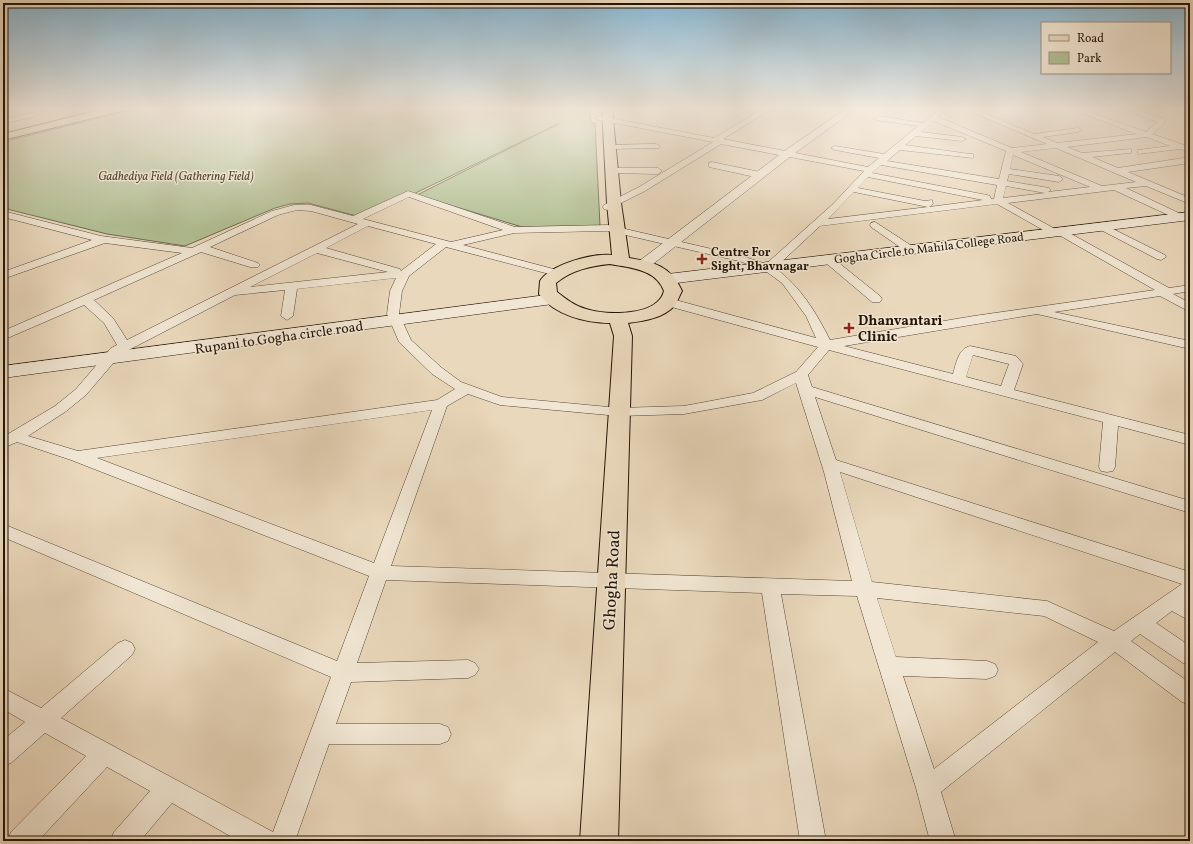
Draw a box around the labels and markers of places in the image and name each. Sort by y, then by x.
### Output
place label: Centre For Sight, Bhavnagar [711,245,809,275]
marker: Centre For Sight, Bhavnagar [696,253,708,265]
place label: Dhanvantari Clinic [858,312,943,347]
marker: Dhanvantari Clinic [843,322,855,334]

